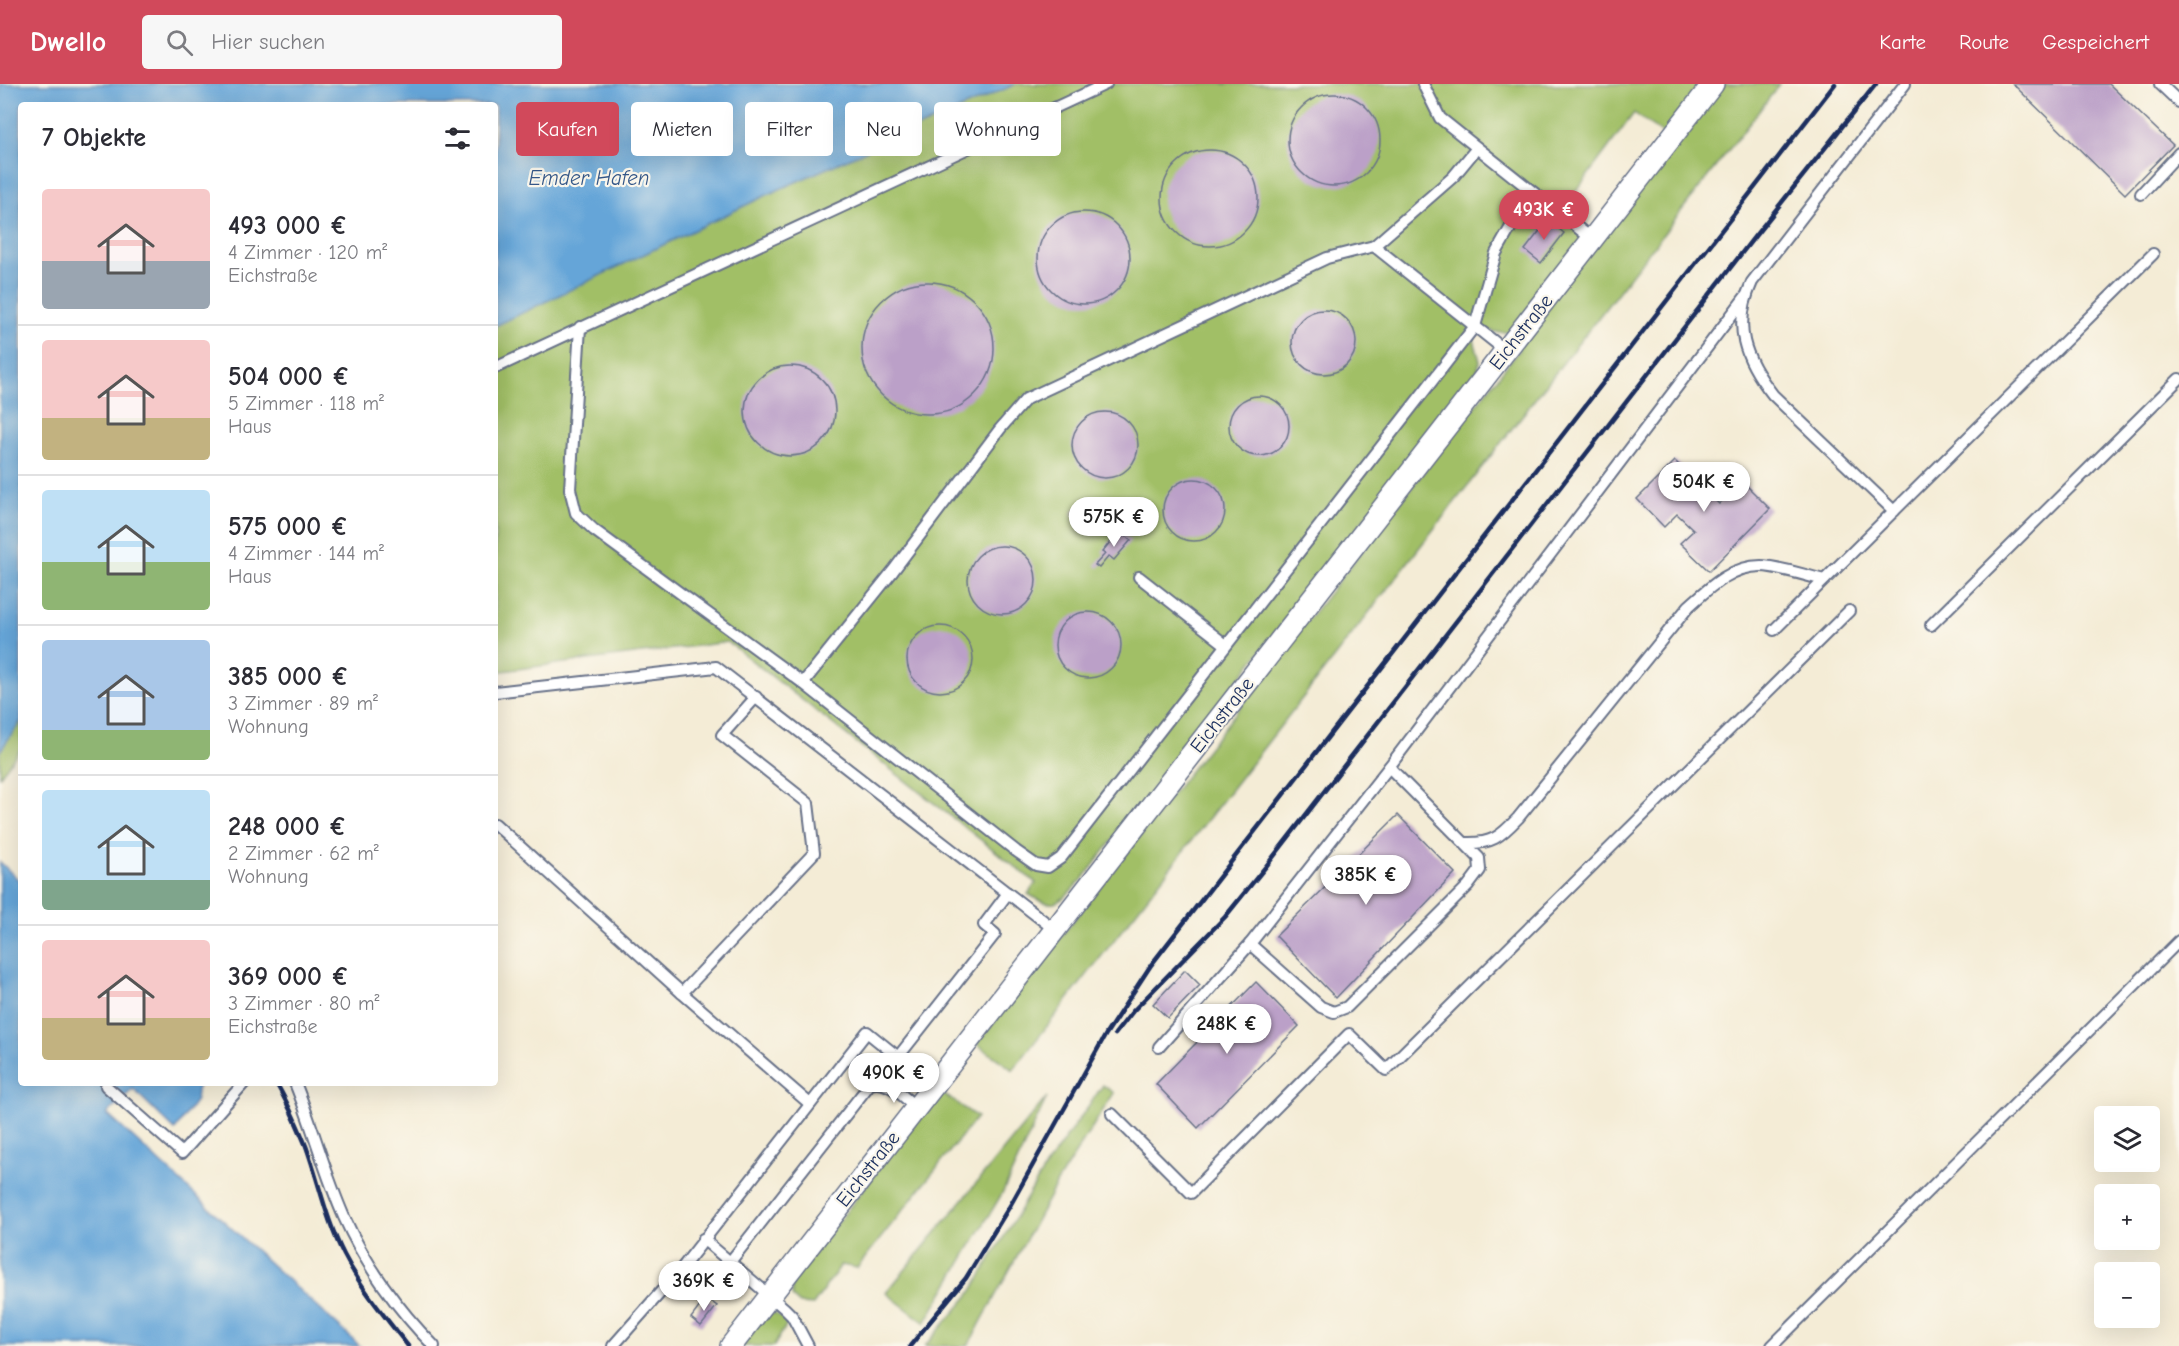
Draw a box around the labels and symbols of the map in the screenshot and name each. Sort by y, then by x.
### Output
water label: Emder Hafen [529,166,649,190]
pin: 493K € [1495,190,1593,241]
street label: Eichstraße [1484,290,1558,374]
pin: 504K € [1655,462,1753,513]
pin: 575K € [1065,497,1163,548]
street label: Eichstraße [1185,673,1259,757]
pin: 385K € [1317,855,1415,906]
pin: 248K € [1178,1004,1276,1055]
pin: 490K € [845,1053,943,1104]
street label: Eichstraße [831,1127,905,1211]
pin: 369K € [655,1261,753,1312]

